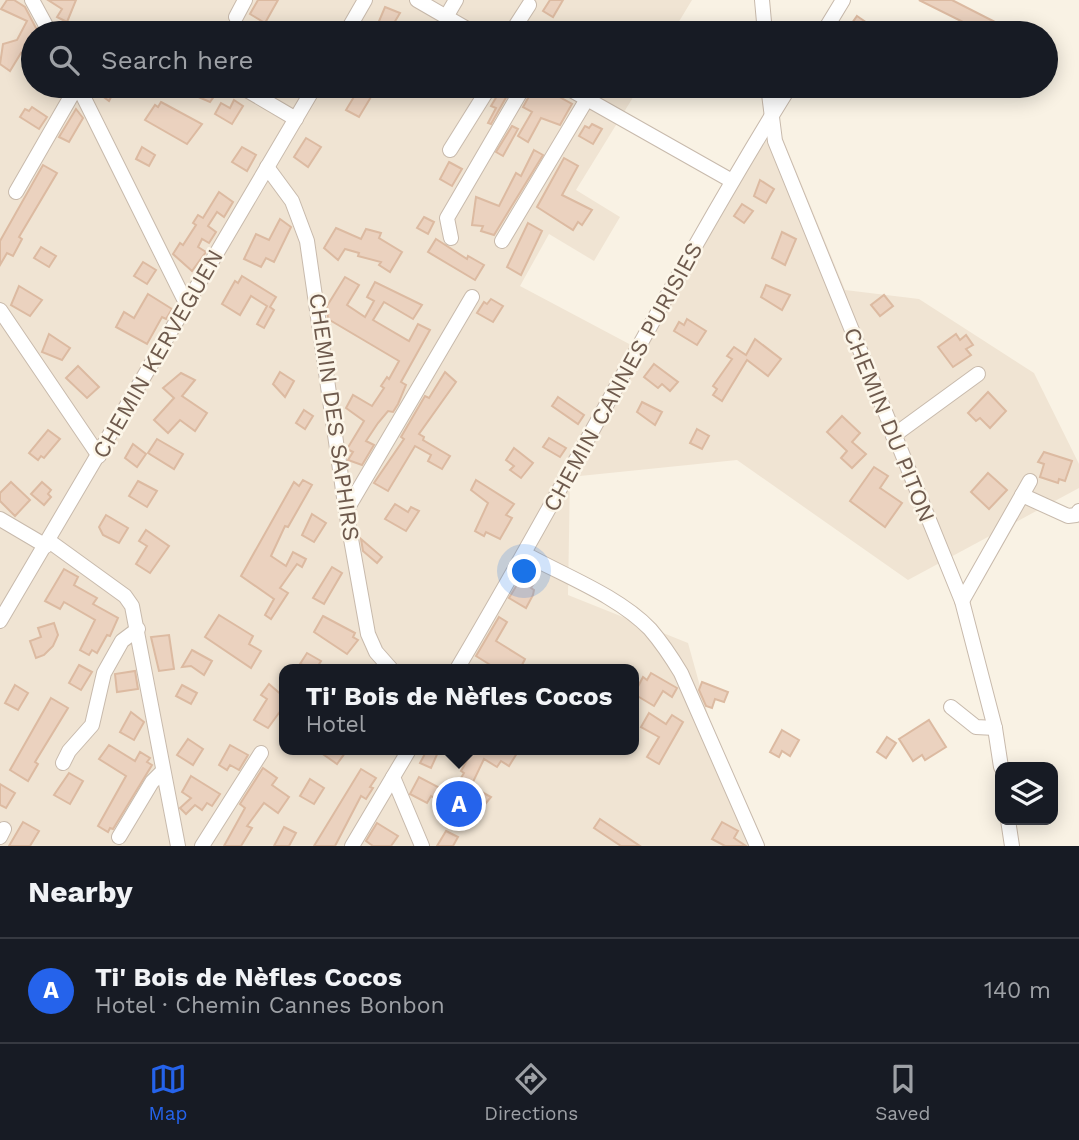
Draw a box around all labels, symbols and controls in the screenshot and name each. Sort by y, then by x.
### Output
search box [21,21,1058,98]
icon: search [45,41,83,79]
text: Search here [101,45,253,75]
street label: CHEMIN CANNES PURISIES [538,238,708,516]
street label: CHEMIN KERVEGUEN [87,245,229,463]
street label: CHEMIN DES SAPHIRS [303,291,365,543]
street label: CHEMIN DU PITON [838,324,940,526]
your location [507,554,541,588]
popup [279,664,639,755]
text: Ti' Bois de Nèfles Cocos [306,681,612,711]
text: Hotel [306,711,366,738]
map controls [995,762,1058,825]
button: layers [995,762,1058,825]
pin: A [436,778,482,830]
text: Nearby [28,874,133,909]
text: Ti' Bois de Nèfles Cocos [95,962,402,992]
text: A [43,977,59,1004]
text: 140 m [984,977,1051,1004]
text: Hotel · Chemin Cannes Bonbon [95,992,445,1019]
tab: Map [149,1060,187,1125]
tab: Directions [484,1060,578,1125]
tab: Saved [875,1060,930,1125]

